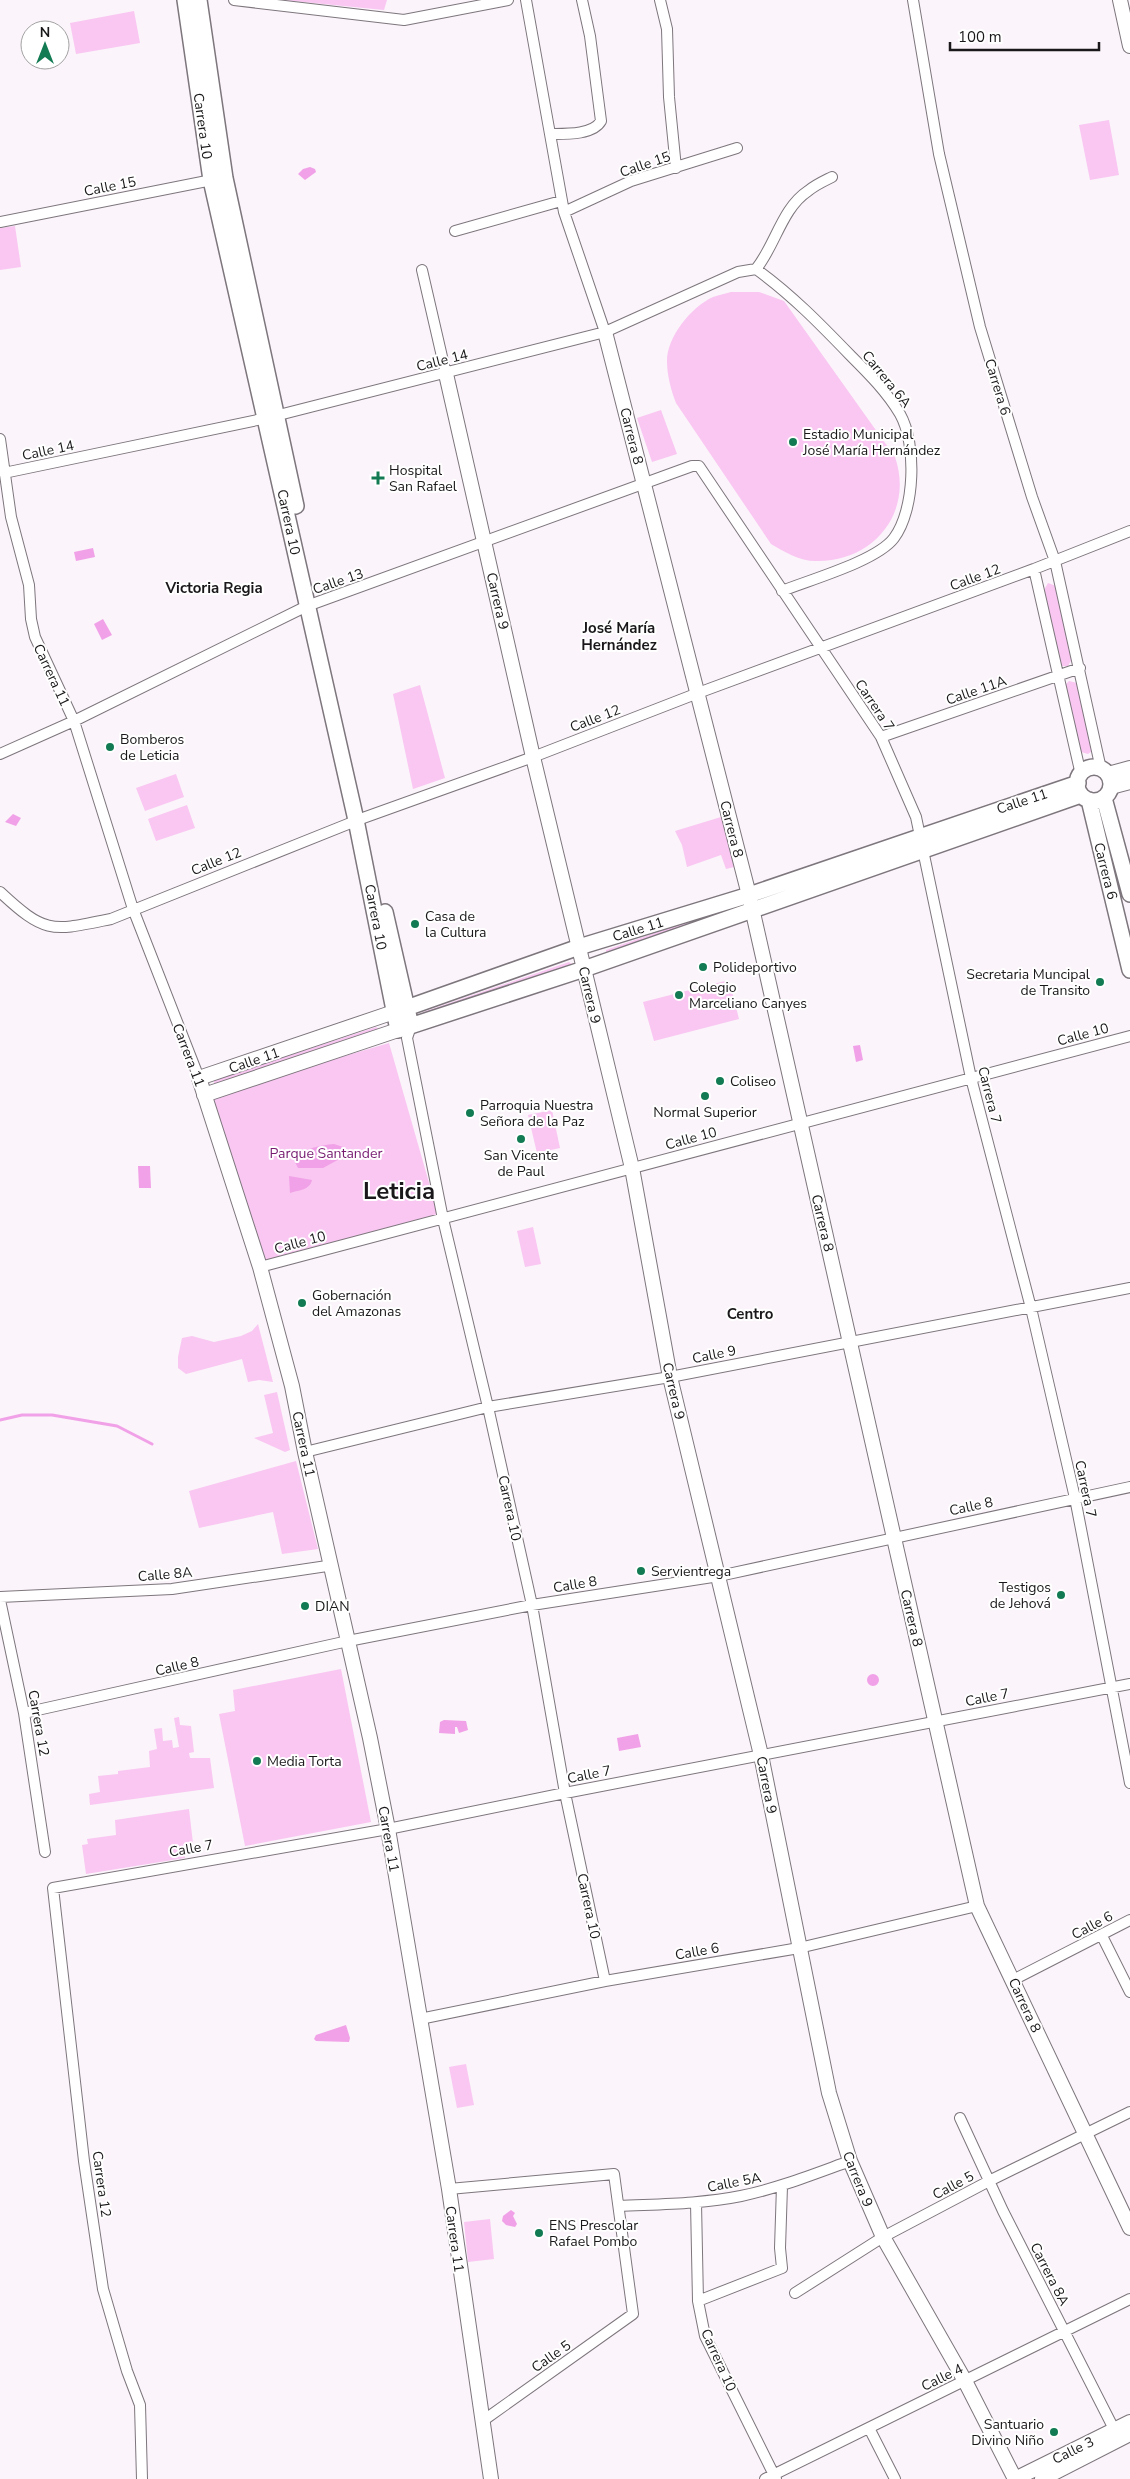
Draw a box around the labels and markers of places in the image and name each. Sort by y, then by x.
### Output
place label: Estadio Municipal José María Hernández [802,425,941,460]
marker: Estadio Municipal José María Hernández [787,436,799,448]
place label: Hospital San Rafael [389,461,458,496]
marker: Hospital San Rafael [371,471,385,485]
place label: Bomberos de Leticia [120,730,185,765]
marker: Bomberos de Leticia [104,741,116,753]
place label: Casa de la Cultura [425,907,486,942]
marker: Casa de la Cultura [409,918,421,930]
place label: Polideportivo [713,958,797,977]
marker: Polideportivo [697,961,709,973]
place label: Secretaria Muncipal de Transito [966,965,1091,1000]
marker: Secretaria Muncipal de Transito [1094,976,1106,988]
place label: Colegio Marceliano Canyes [689,978,807,1013]
marker: Colegio Marceliano Canyes [673,989,685,1001]
place label: Coliseo [730,1072,776,1091]
marker: Coliseo [714,1075,726,1087]
marker: Normal Superior [699,1090,711,1102]
place label: Parroquia Nuestra Señora de la Paz [480,1096,594,1131]
place label: Normal Superior [653,1103,757,1122]
marker: Parroquia Nuestra Señora de la Paz [464,1107,476,1119]
marker: San Vicente de Paul [515,1133,527,1145]
place label: San Vicente de Paul [484,1146,558,1181]
place label: Gobernación del Amazonas [312,1286,401,1321]
marker: Gobernación del Amazonas [296,1297,308,1309]
place label: Servientrega [651,1562,731,1581]
marker: Servientrega [635,1565,647,1577]
place label: Testigos de Jehová [990,1578,1051,1613]
marker: Testigos de Jehová [1055,1589,1067,1601]
place label: DIAN [315,1597,350,1616]
marker: DIAN [299,1600,311,1612]
place label: Media Torta [267,1752,342,1771]
marker: Media Torta [251,1755,263,1767]
place label: ENS Prescolar Rafael Pombo [549,2216,638,2251]
marker: ENS Prescolar Rafael Pombo [533,2227,545,2239]
place label: Santuario Divino Niño [971,2415,1044,2450]
marker: Santuario Divino Niño [1048,2426,1060,2438]

